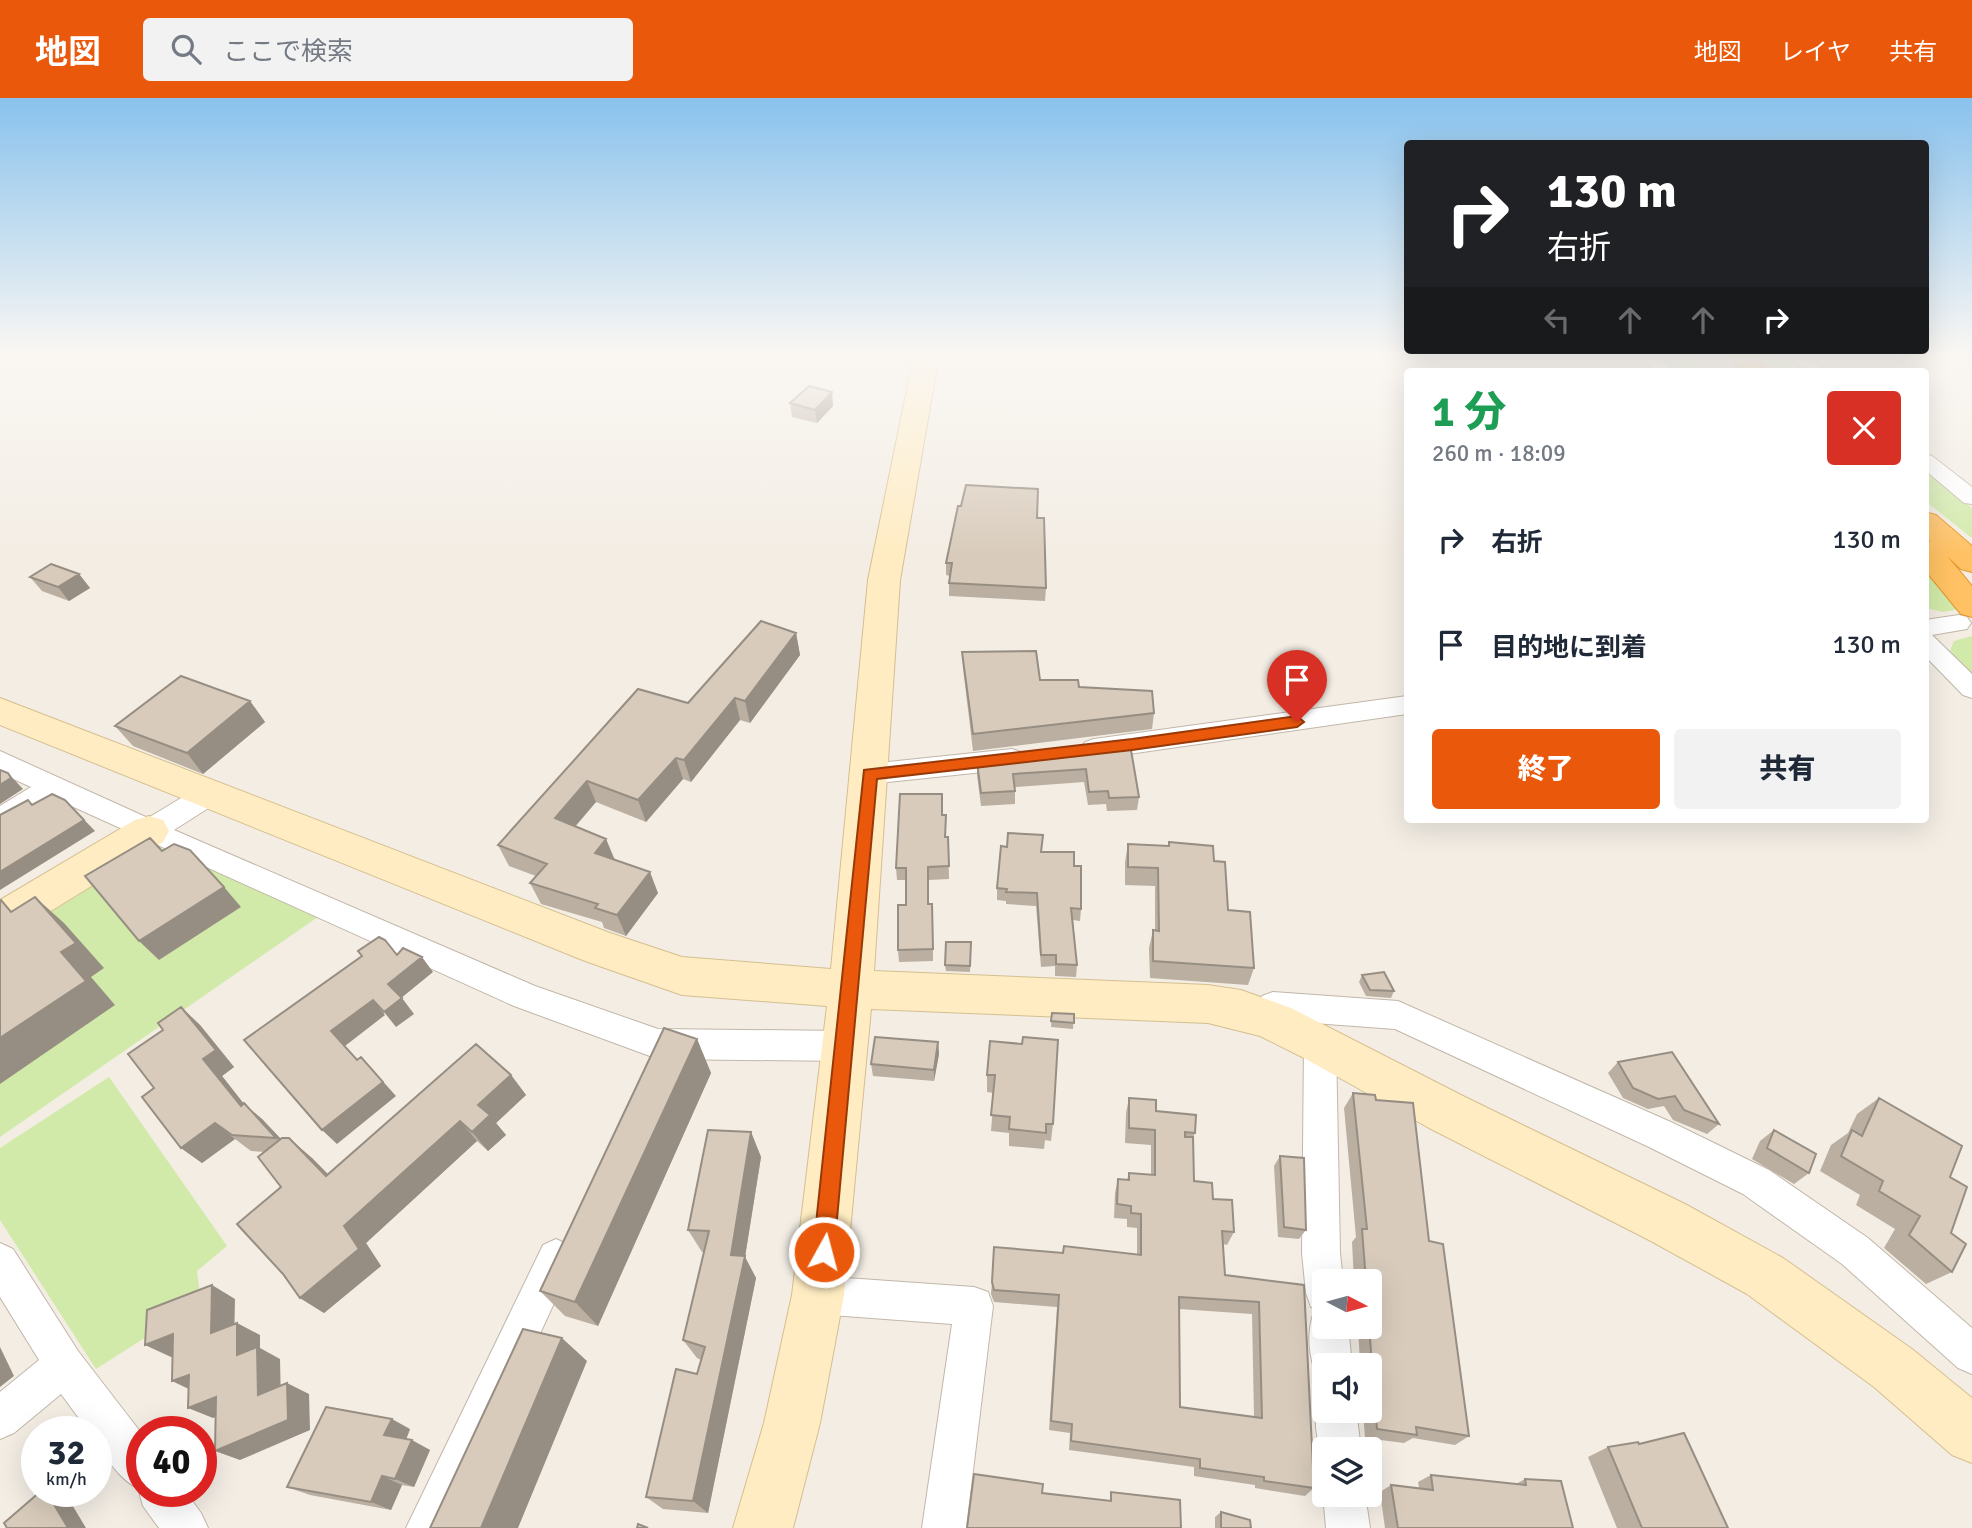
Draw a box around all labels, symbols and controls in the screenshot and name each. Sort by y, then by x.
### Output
search box [143,18,633,81]
icon: search [167,30,205,68]
text: 地図 [35,32,101,73]
text: ここで検索 [223,36,353,68]
text: 地図 [1694,37,1742,67]
text: レイヤ [1780,37,1851,67]
text: 共有 [1889,37,1937,67]
text: 130 m [1547,161,1677,221]
icon: right [1432,168,1523,259]
text: 右折 [1547,228,1611,267]
icon: left [1538,301,1576,339]
icon: ahead [1611,301,1649,339]
icon: ahead [1684,301,1722,339]
icon: right [1757,301,1795,339]
text: 1 分 [1432,387,1506,438]
button: close [1827,391,1901,465]
text: 260 m · 18:09 [1432,439,1566,468]
icon: right [1432,521,1470,559]
text: 130 m [1832,524,1901,556]
text: 右折 [1491,527,1543,559]
icon: arrive [1432,626,1470,664]
text: 130 m [1832,629,1901,661]
text: 目的地に到着 [1491,632,1647,664]
pin [1267,650,1327,722]
icon: arrive [1278,661,1316,699]
button: 終了 [1432,729,1660,809]
button: 共有 [1674,729,1901,809]
position arrow [787,1215,861,1289]
north arrow [1312,1269,1382,1339]
map controls [1312,1269,1382,1507]
button: sound [1312,1353,1382,1423]
speed limit sign: 40 [126,1416,217,1507]
text: 32 [48,1431,85,1474]
button: layers [1312,1437,1382,1507]
text: km/h [46,1468,87,1490]

